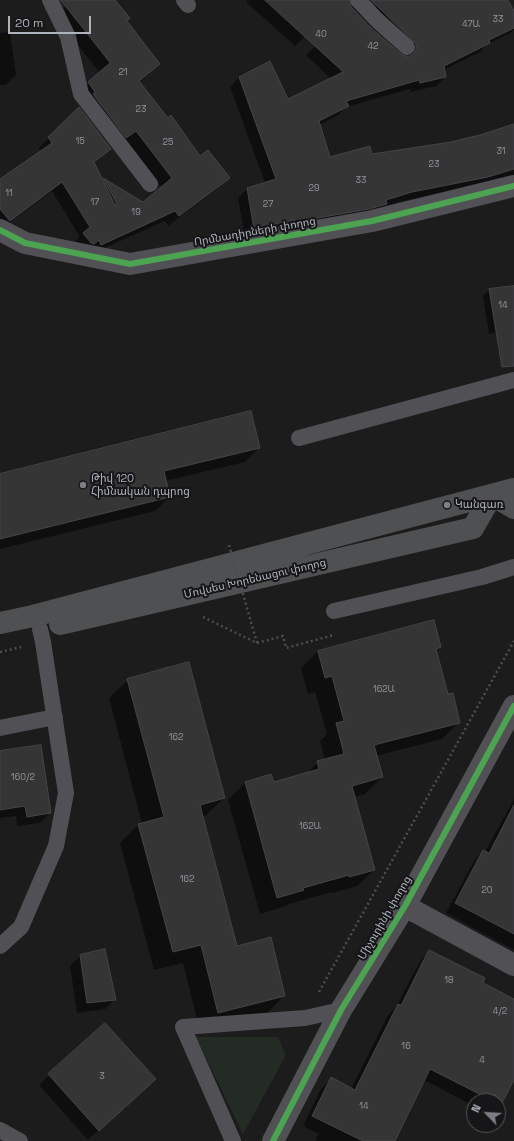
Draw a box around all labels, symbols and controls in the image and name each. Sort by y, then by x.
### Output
scale bar [10,8,93,34]
text: 20 m [15,15,43,31]
house number: 33 [493,15,503,25]
house number: 47Ա [462,20,480,30]
house number: 40 [315,30,327,40]
house number: 42 [367,42,379,52]
house number: 21 [118,68,128,78]
house number: 23 [136,105,146,115]
house number: 15 [75,137,85,147]
house number: 25 [163,138,173,148]
house number: 31 [496,147,506,157]
house number: 23 [429,160,439,170]
house number: 33 [356,176,366,186]
house number: 29 [309,184,319,194]
house number: 11 [5,189,13,199]
house number: 17 [91,198,99,208]
house number: 27 [263,200,273,210]
house number: 19 [131,208,141,218]
street label: Որմնադիրների փողոց [193,215,317,249]
house number: 14 [498,301,508,311]
place label: Թիվ 120 Հիմնական դպրոց [91,472,190,498]
marker: Թիվ 120 Հիմնական դպրոց [78,480,88,490]
place label: Կանգառ [455,498,503,512]
marker: Կանգառ [442,500,452,510]
street label: Մովսես Խորենացու փողոց [183,556,327,602]
house number: 162Ա [373,685,395,695]
house number: 162 [169,733,183,743]
house number: 160/2 [11,773,35,783]
house number: 162Ա [299,822,321,832]
street label: Միչուրինի փողոց [356,874,414,962]
house number: 162 [180,875,194,885]
house number: 20 [481,886,493,896]
house number: 18 [444,976,454,986]
house number: 4/2 [493,1007,507,1017]
house number: 16 [401,1042,411,1052]
house number: 4 [479,1056,485,1066]
house number: 3 [99,1072,105,1082]
north arrow [466,1093,506,1133]
house number: 14 [359,1102,369,1112]
text: N [468,1102,484,1115]

